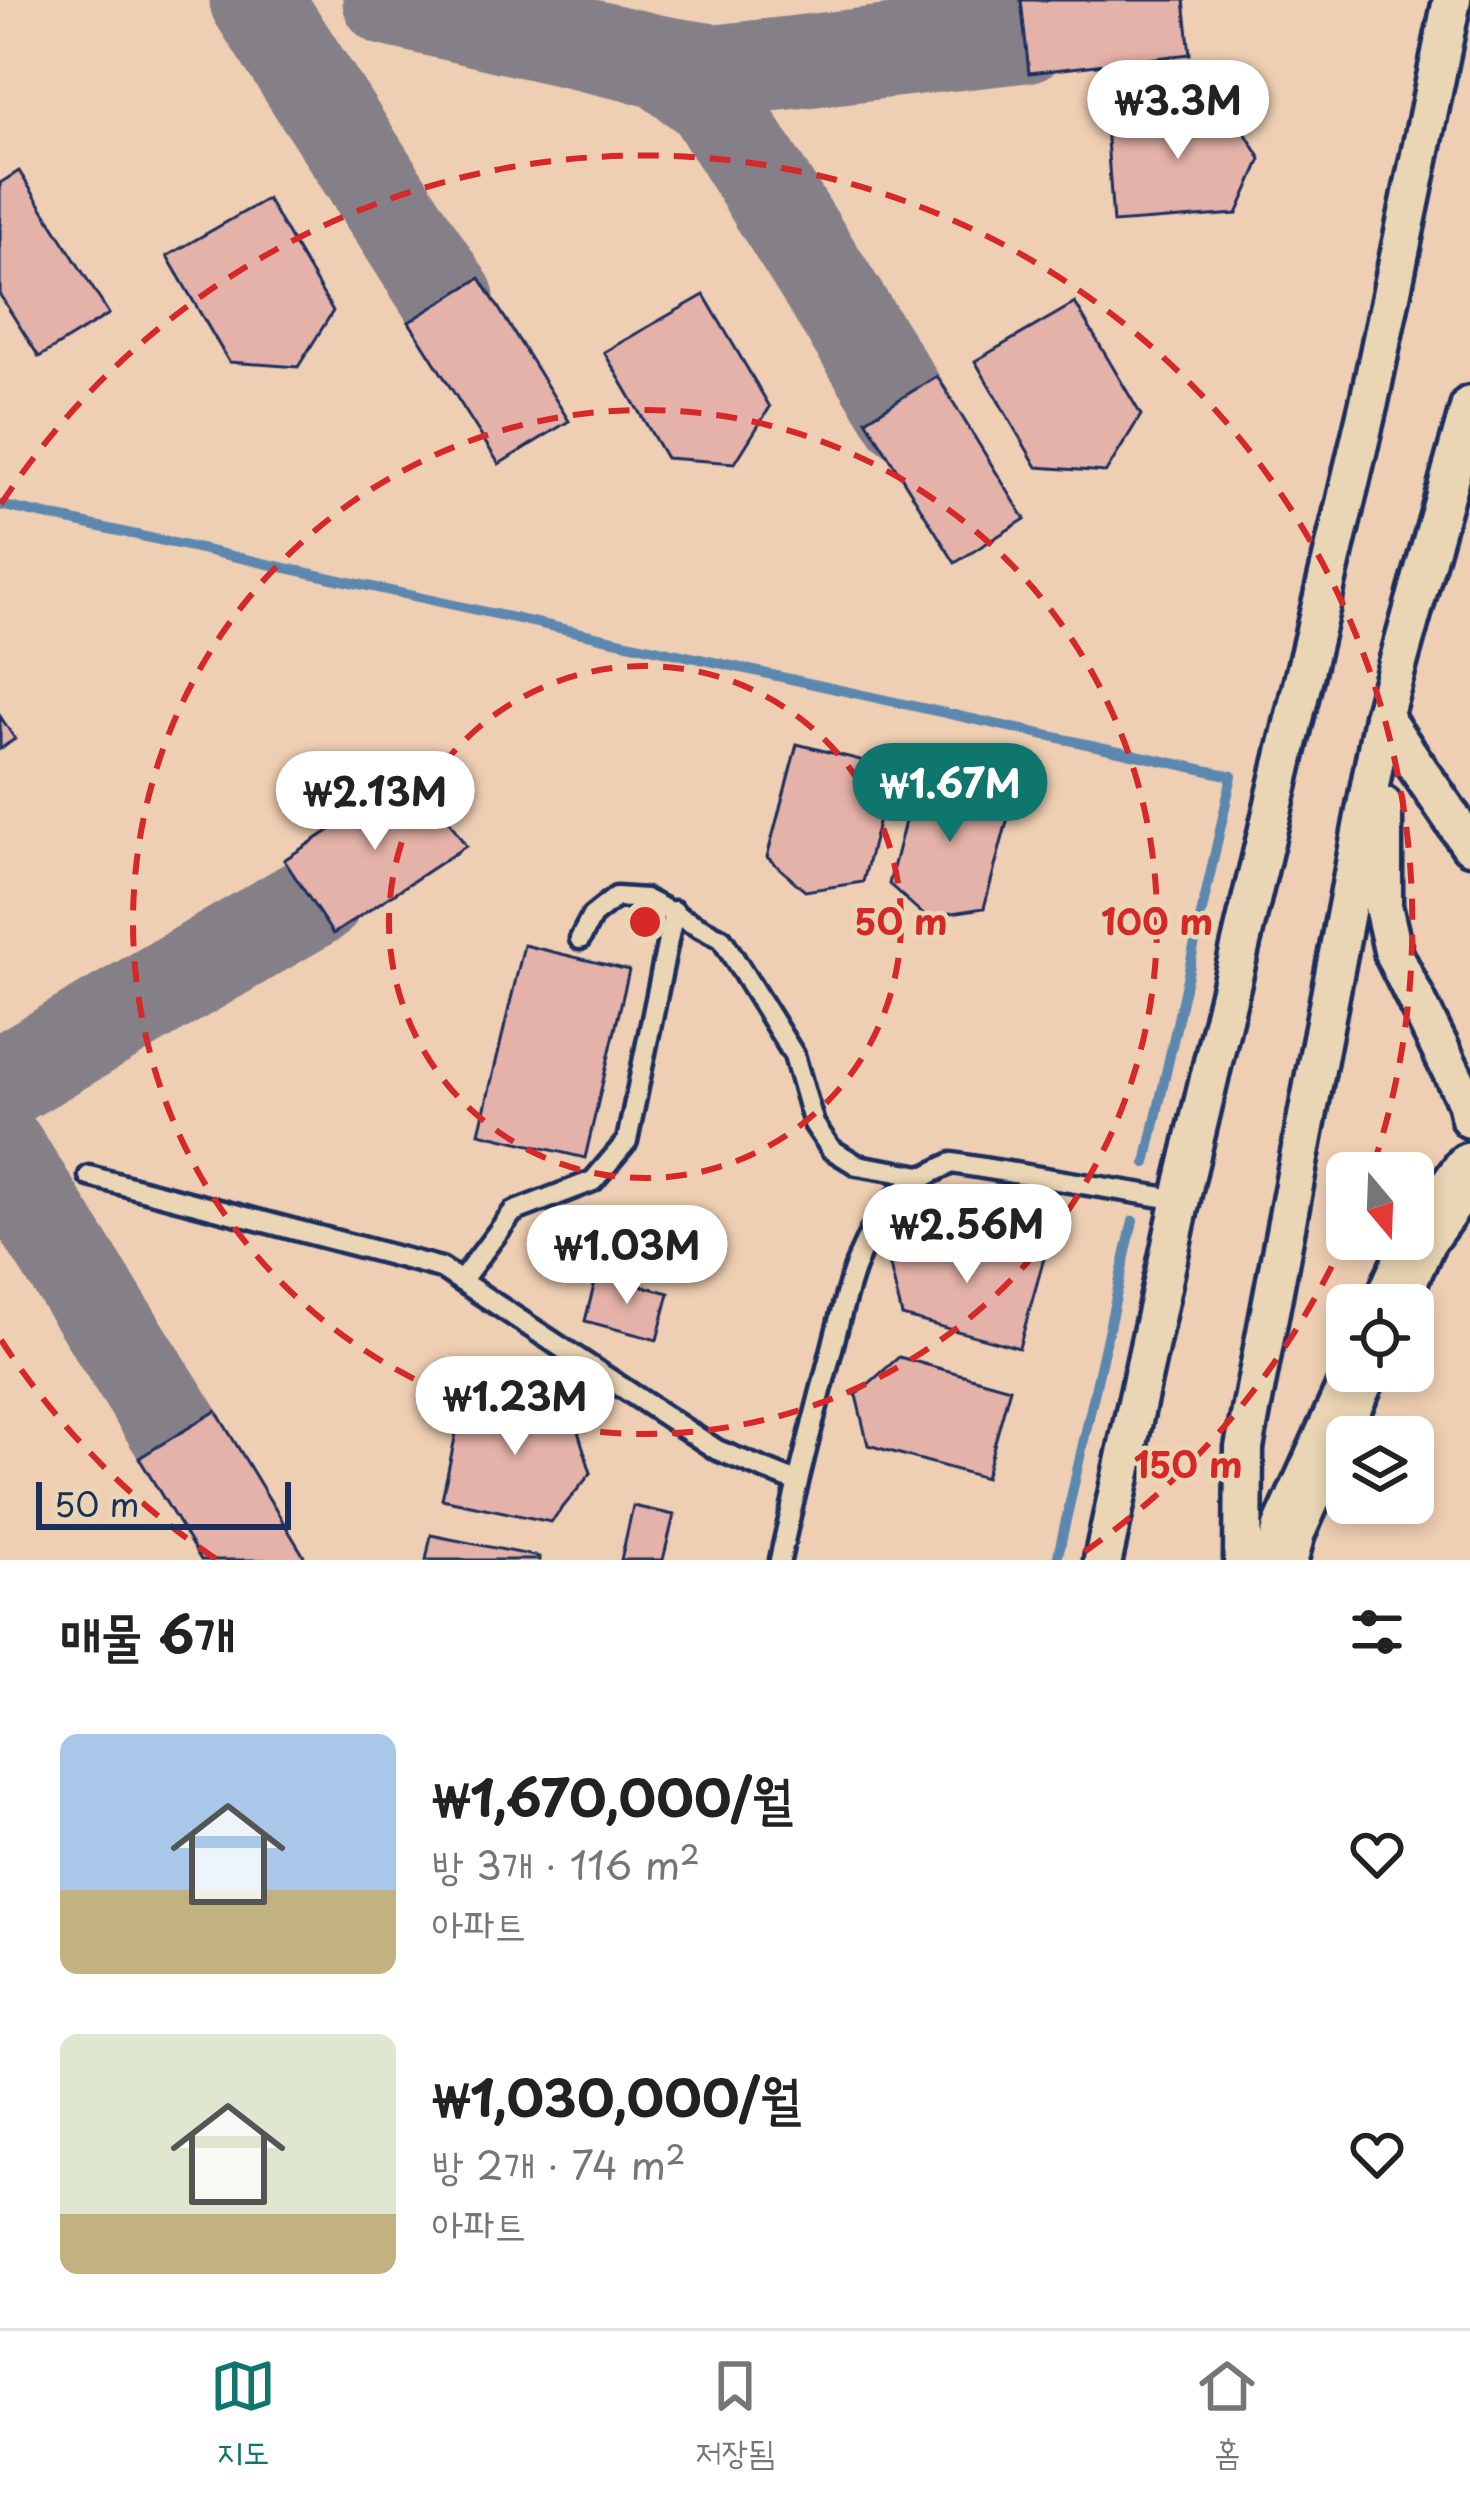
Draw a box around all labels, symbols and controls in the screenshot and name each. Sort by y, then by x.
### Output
pin: ₩3.3M [1094,60,1262,162]
text: ₩3.3M [1114,69,1242,128]
pin: ₩1.67M [852,743,1048,845]
pin: ₩2.13M [277,751,473,853]
text: ₩1.67M [879,752,1021,811]
text: ₩2.13M [303,760,447,819]
text: 50 m [854,893,948,947]
text: 100 m [1101,893,1213,947]
centre of rings [624,901,666,943]
north arrow [1326,1152,1434,1260]
map controls [1326,1152,1434,1524]
pin: ₩2.56M [869,1184,1065,1286]
text: ₩2.56M [890,1193,1044,1252]
pin: ₩1.03M [529,1205,725,1307]
text: ₩1.03M [554,1214,700,1273]
button: locate [1326,1284,1434,1392]
pin: ₩1.23M [417,1356,613,1458]
text: ₩1.23M [442,1365,588,1424]
button: layers [1326,1416,1434,1524]
text: 150 m [1133,1436,1243,1490]
scale bar [36,1476,291,1529]
text: 50 m [54,1478,140,1528]
text: 매물 6개 [60,1594,235,1671]
icon: filters [1344,1599,1410,1665]
text: ₩1,670,000/월 [432,1757,793,1834]
icon: home [156,1782,300,1926]
icon: heart [1344,1821,1410,1887]
text: 방 3개 · 116 m² [432,1834,700,1893]
text: 아파트 [432,1893,526,1952]
text: ₩1,030,000/월 [432,2057,801,2134]
icon: home [156,2082,300,2226]
icon: heart [1344,2121,1410,2187]
text: 방 2개 · 74 m² [432,2134,686,2193]
text: 아파트 [432,2193,526,2252]
tab: 지도 [210,2353,276,2475]
tab: 저장됨 [695,2353,775,2475]
tab: 홈 [1194,2353,1260,2475]

